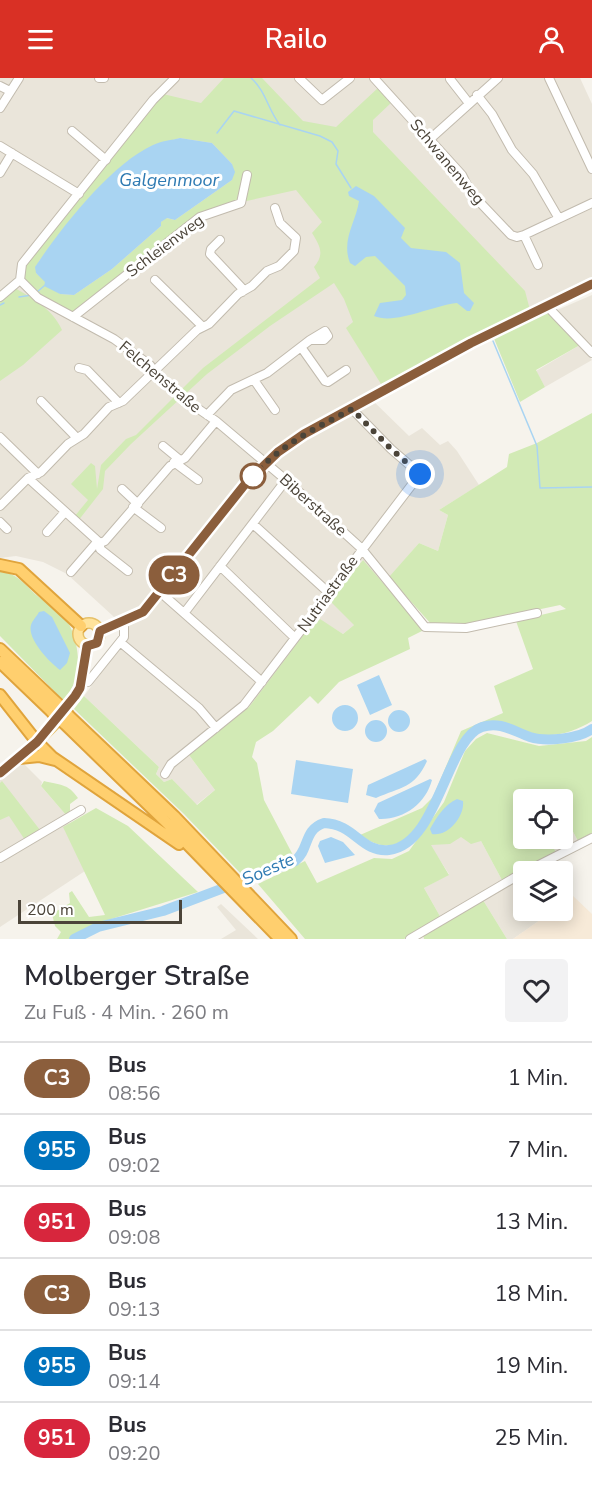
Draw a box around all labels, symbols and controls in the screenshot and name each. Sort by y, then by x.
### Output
text: Railo [265,21,327,58]
icon: menu [24,23,57,56]
icon: person [535,23,568,56]
street label: Schwanenweg [405,114,489,210]
water label: Galgenmoor [119,168,220,192]
street label: Schleienweg [122,210,208,282]
street label: Felchenstraße [114,336,206,418]
your location [405,459,435,489]
unlabelled marker [240,463,266,489]
street label: Biberstraße [275,469,351,541]
street label: Nutriastraße [293,551,363,637]
line badge: C3 [147,556,201,594]
text: C3 [161,561,187,589]
map controls [513,789,573,921]
button: locate [513,789,573,849]
water label: Soeste [238,847,298,891]
button: layers [513,861,573,921]
scale bar [18,897,182,924]
text: 200 m [27,899,74,921]
text: Molberger Straße [24,957,249,995]
button: heart [505,959,568,1022]
text: Zu Fuß · 4 Min. · 260 m [24,999,229,1026]
text: Bus [108,1050,147,1080]
text: 1 Min. [508,1063,568,1093]
text: C3 [44,1064,70,1092]
text: 08:56 [108,1080,161,1107]
text: Bus [108,1122,147,1152]
text: 7 Min. [508,1135,568,1165]
text: 955 [38,1136,76,1164]
text: 09:02 [108,1152,161,1179]
text: Bus [108,1194,147,1224]
text: 13 Min. [495,1207,568,1237]
text: 951 [38,1208,76,1236]
text: 09:08 [108,1224,161,1251]
text: Bus [108,1266,147,1296]
text: 18 Min. [495,1279,568,1309]
text: C3 [44,1280,70,1308]
text: 09:13 [108,1296,161,1323]
text: Bus [108,1338,147,1368]
text: 19 Min. [495,1351,568,1381]
text: 955 [38,1352,76,1380]
text: 09:14 [108,1368,161,1395]
text: Bus [108,1410,147,1440]
text: 25 Min. [495,1423,568,1453]
text: 951 [38,1424,76,1452]
text: 09:20 [108,1440,161,1467]

